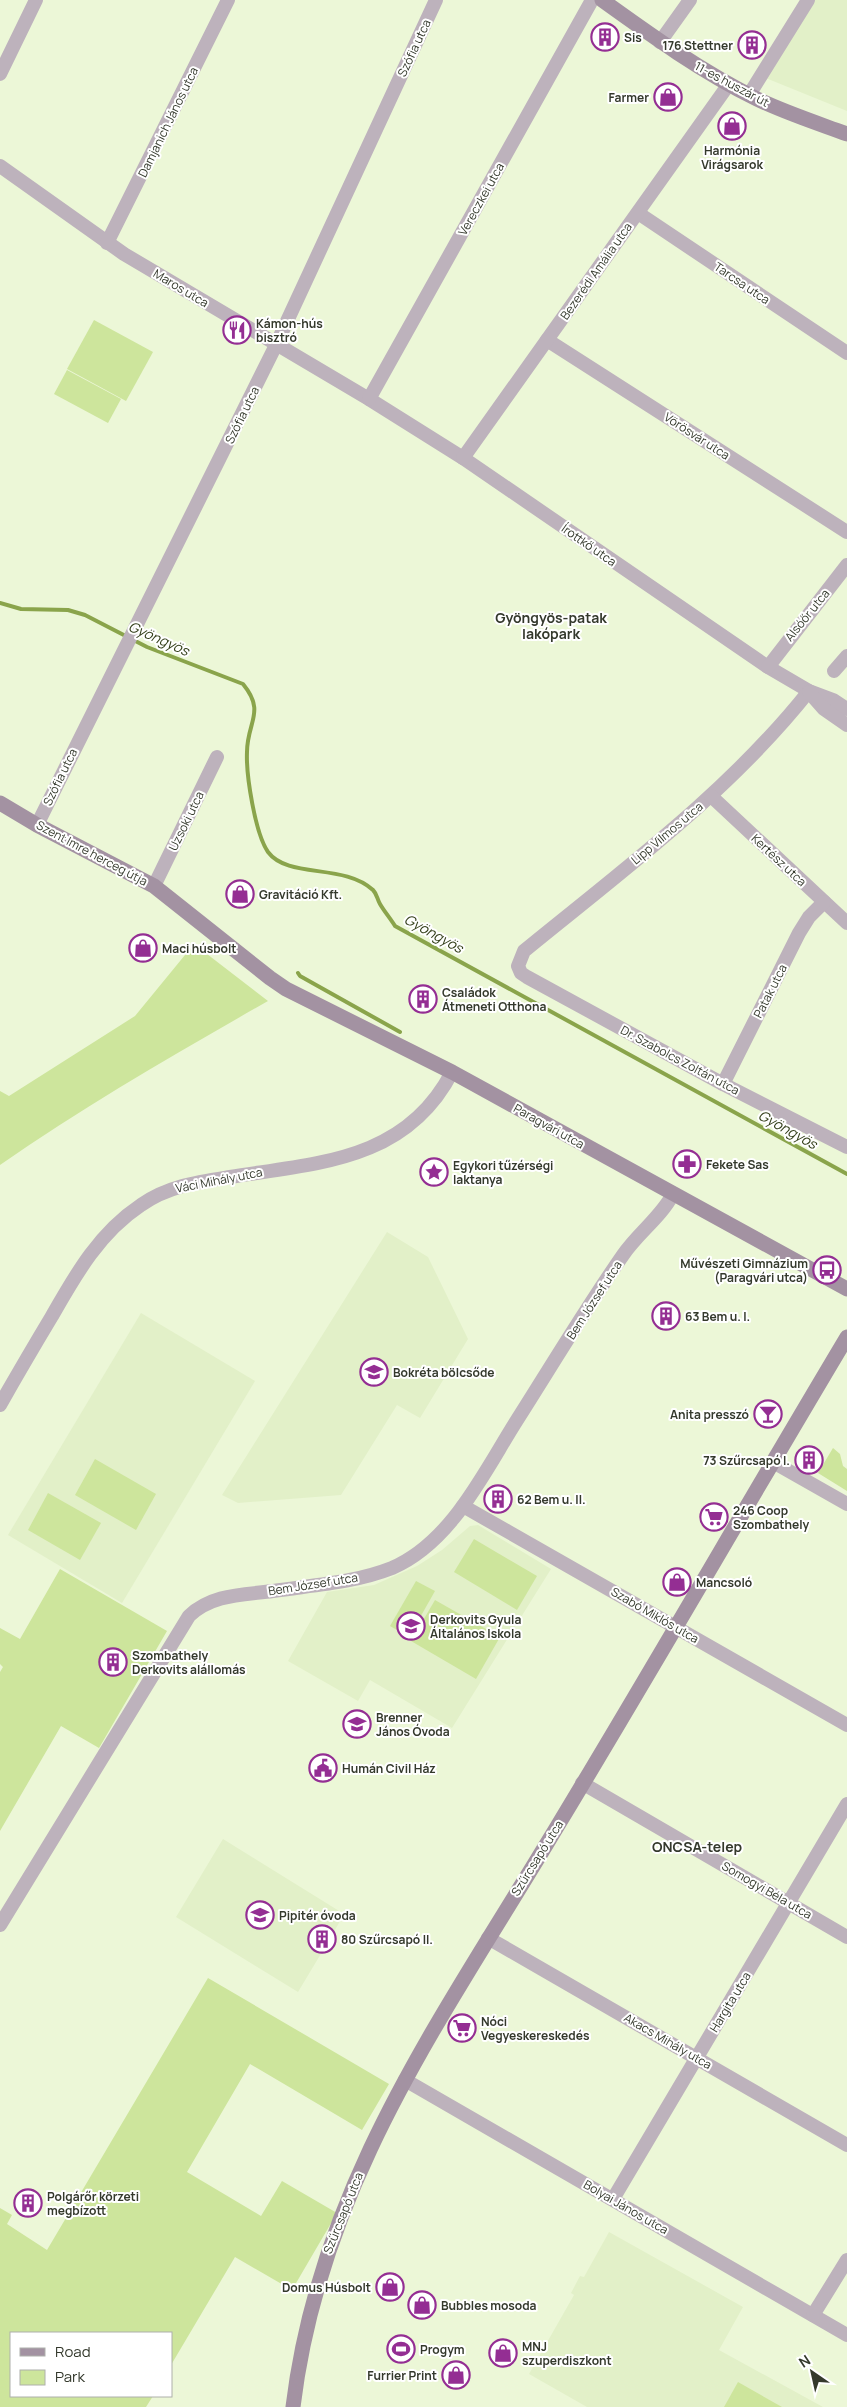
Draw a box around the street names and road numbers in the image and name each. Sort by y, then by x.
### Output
street label: Szófia utca [393,16,435,80]
street label: 11-es huszár út [692,57,772,111]
street label: Damjanich János utca [134,64,202,180]
street label: Vereczkei utca [454,160,508,238]
street label: Bezerédi Amália utca [556,219,636,323]
street label: Tarcsa utca [711,258,773,308]
street label: Maros utca [150,265,212,311]
street label: Szófia utca [221,384,263,446]
street label: Vörösvár utca [661,408,733,464]
street label: Írottkő utca [558,520,620,570]
street label: Alsóőr utca [781,585,833,645]
street label: Szófia utca [39,746,81,808]
street label: Uzsoki utca [164,788,208,854]
street label: Lipp Vilmos utca [627,798,707,868]
street label: Szent Imre herceg útja [33,816,151,890]
street label: Kertész utca [748,830,810,890]
street label: Patak utca [749,961,791,1021]
street label: Dr. Szabolcs Zoltán utca [618,1021,742,1099]
street label: Paragvári utca [511,1100,587,1152]
street label: Váci Mihály utca [174,1163,264,1197]
street label: Bem József utca [562,1257,626,1343]
street label: Bem József utca [267,1569,359,1599]
street label: Szabó Miklós utca [608,1583,702,1647]
street label: Szűrcsapó utca [507,1817,567,1899]
street label: Somogyi Béla utca [719,1857,815,1923]
street label: Hargita utca [705,1969,755,2035]
street label: Akacs Mihály utca [621,2009,715,2073]
street label: Szűrcsapó utca [319,2170,367,2256]
street label: Bolyai János utca [581,2176,671,2238]

